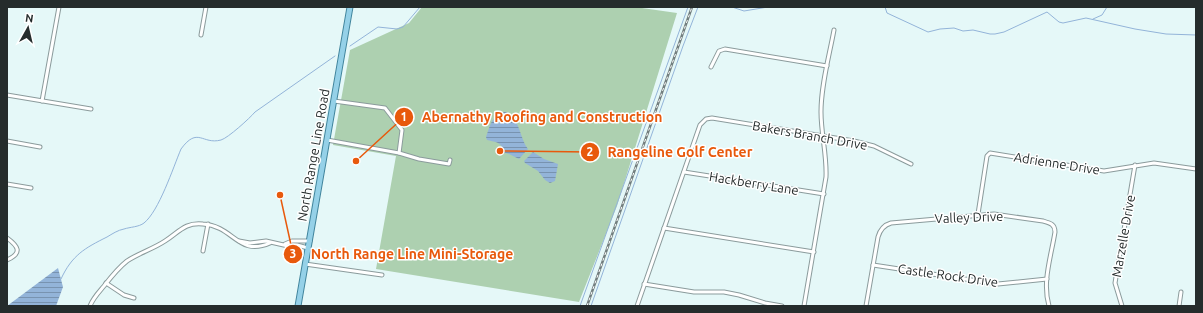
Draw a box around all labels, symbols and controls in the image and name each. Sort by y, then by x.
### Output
north arrow [8,8,48,48]
text: N [24,12,34,25]
street label: North Range Line Road [294,88,332,222]
callout: Abernathy Roofing and Construction [394,104,670,130]
text: Abernathy Roofing and Construction [422,109,662,125]
text: 1 [401,110,407,123]
street label: Bakers Branch Drive [751,118,869,152]
callout: Rangeline Golf Center [580,139,761,165]
text: Rangeline Golf Center [608,144,753,160]
text: 2 [587,145,594,158]
street label: Adrienne Drive [1013,149,1101,177]
street label: Hackberry Lane [708,169,800,197]
street label: Marzelle Drive [1109,194,1137,278]
street label: Valley Drive [934,209,1004,225]
callout: North Range Line Mini-Storage [283,241,521,267]
text: North Range Line Mini-Storage [311,246,513,262]
text: 3 [290,247,296,260]
street label: Castle Rock Drive [897,261,999,289]

